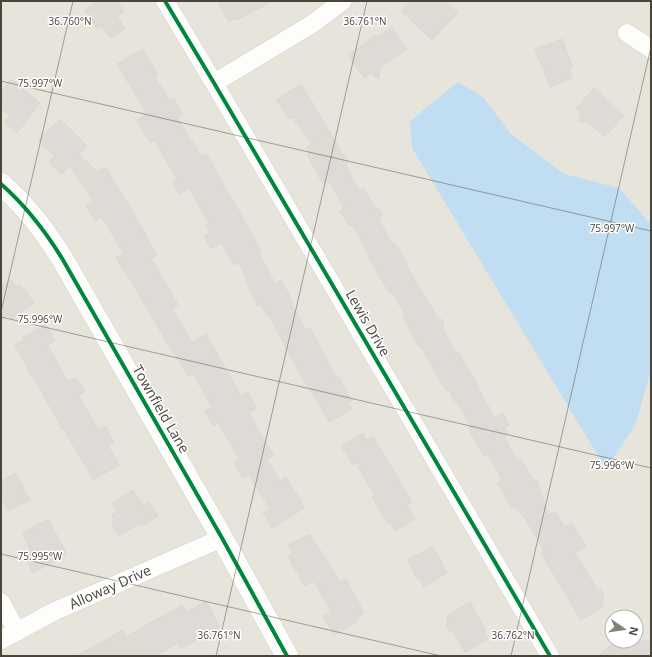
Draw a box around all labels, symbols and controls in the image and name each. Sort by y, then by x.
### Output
text: 36.760°N [48,14,92,28]
text: 36.761°N [343,14,387,28]
text: 75.997°W [18,76,63,90]
text: 75.997°W [590,221,635,235]
street label: Lewis Drive [342,286,395,360]
text: 75.996°W [18,312,63,326]
street label: Townfield Lane [128,361,194,456]
text: 75.996°W [590,458,635,472]
text: 75.995°W [18,549,63,563]
street label: Alloway Drive [66,560,154,613]
north arrow [604,609,644,649]
text: N [626,625,643,637]
text: 36.761°N [197,628,241,642]
text: 36.762°N [491,628,535,642]

